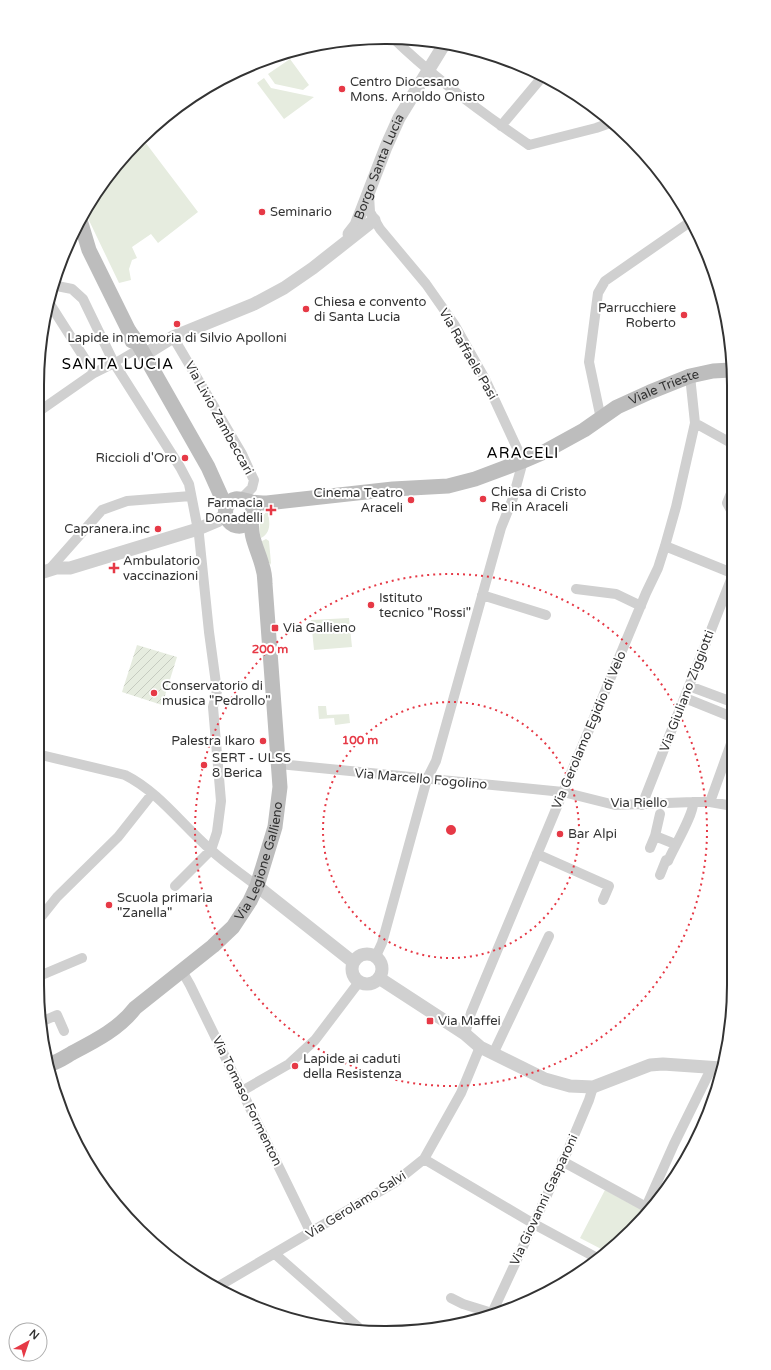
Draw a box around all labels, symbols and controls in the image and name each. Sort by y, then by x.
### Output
place label: Centro Diocesano Mons. Arnoldo Onisto [350,74,485,105]
marker: Centro Diocesano Mons. Arnoldo Onisto [337,84,347,94]
street label: Borgo Santa Lucia [351,111,408,222]
place label: Seminario [270,204,332,220]
marker: Seminario [257,207,267,217]
place label: Chiesa e convento di Santa Lucia [314,294,427,325]
place label: Parrucchiere Roberto [598,300,676,331]
marker: Chiesa e convento di Santa Lucia [301,304,311,314]
street label: Via Raffaele Pasi [435,305,501,403]
marker: Parrucchiere Roberto [679,310,689,320]
marker: Lapide in memoria di Silvio Apolloni [172,319,182,329]
place label: Lapide in memoria di Silvio Apolloni [67,330,287,346]
district label: SANTA LUCIA [62,355,174,373]
street label: Via Livio Zambeccari [181,358,257,478]
street label: Viale Trieste [626,366,701,409]
district label: ARACELI [487,444,559,462]
place label: Riccioli d'Oro [95,450,177,466]
marker: Riccioli d'Oro [180,453,190,463]
place label: Chiesa di Cristo Re in Araceli [491,484,587,515]
place label: Cinema Teatro Araceli [314,485,403,516]
marker: Chiesa di Cristo Re in Araceli [478,494,488,504]
place label: Farmacia Donadelli [205,495,263,526]
marker: Cinema Teatro Araceli [406,495,416,505]
marker: Farmacia Donadelli [266,505,276,515]
place label: Capranera.inc [64,521,150,537]
marker: Capranera.inc [153,524,163,534]
place label: Ambulatorio vaccinazioni [123,553,200,584]
marker: Ambulatorio vaccinazioni [108,562,120,574]
place label: Istituto tecnico "Rossi" [379,590,471,621]
marker: Istituto tecnico "Rossi" [366,600,376,610]
place label: Via Gallieno [283,620,356,636]
marker: Via Gallieno [270,623,280,633]
street label: Via Giuliano Ziggiotti [656,628,718,754]
text: 200 m [252,642,288,656]
street label: Via Gerolamo Egidio di Velo [548,648,630,812]
place label: Conservatorio di musica "Pedrollo" [162,678,271,709]
marker: Conservatorio di musica "Pedrollo" [149,688,159,698]
place label: Palestra Ikaro [171,733,255,749]
text: 100 m [342,733,378,747]
marker: Palestra Ikaro [258,736,268,746]
place label: SERT - ULSS 8 Berica [212,750,291,781]
marker: SERT - ULSS 8 Berica [199,760,209,770]
street label: Via Marcello Fogolino [354,765,488,793]
street label: Via Riello [610,795,668,811]
street label: Via Legione Gallieno [231,800,286,924]
centre of rings [444,823,458,837]
place label: Bar Alpi [568,826,617,842]
marker: Bar Alpi [555,829,565,839]
place label: Scuola primaria "Zanella" [117,890,213,921]
marker: Scuola primaria "Zanella" [104,900,114,910]
place label: Via Maffei [438,1013,501,1029]
marker: Via Maffei [425,1016,435,1026]
street label: Via Tomaso Formenton [209,1033,285,1169]
place label: Lapide ai caduti della Resistenza [303,1051,402,1082]
marker: Lapide ai caduti della Resistenza [290,1061,300,1071]
street label: Via Giovanni Gasparoni [507,1132,581,1268]
street label: Via Gerolamo Salvi [303,1168,409,1242]
north arrow [8,1322,48,1362]
text: N [27,1327,42,1343]

